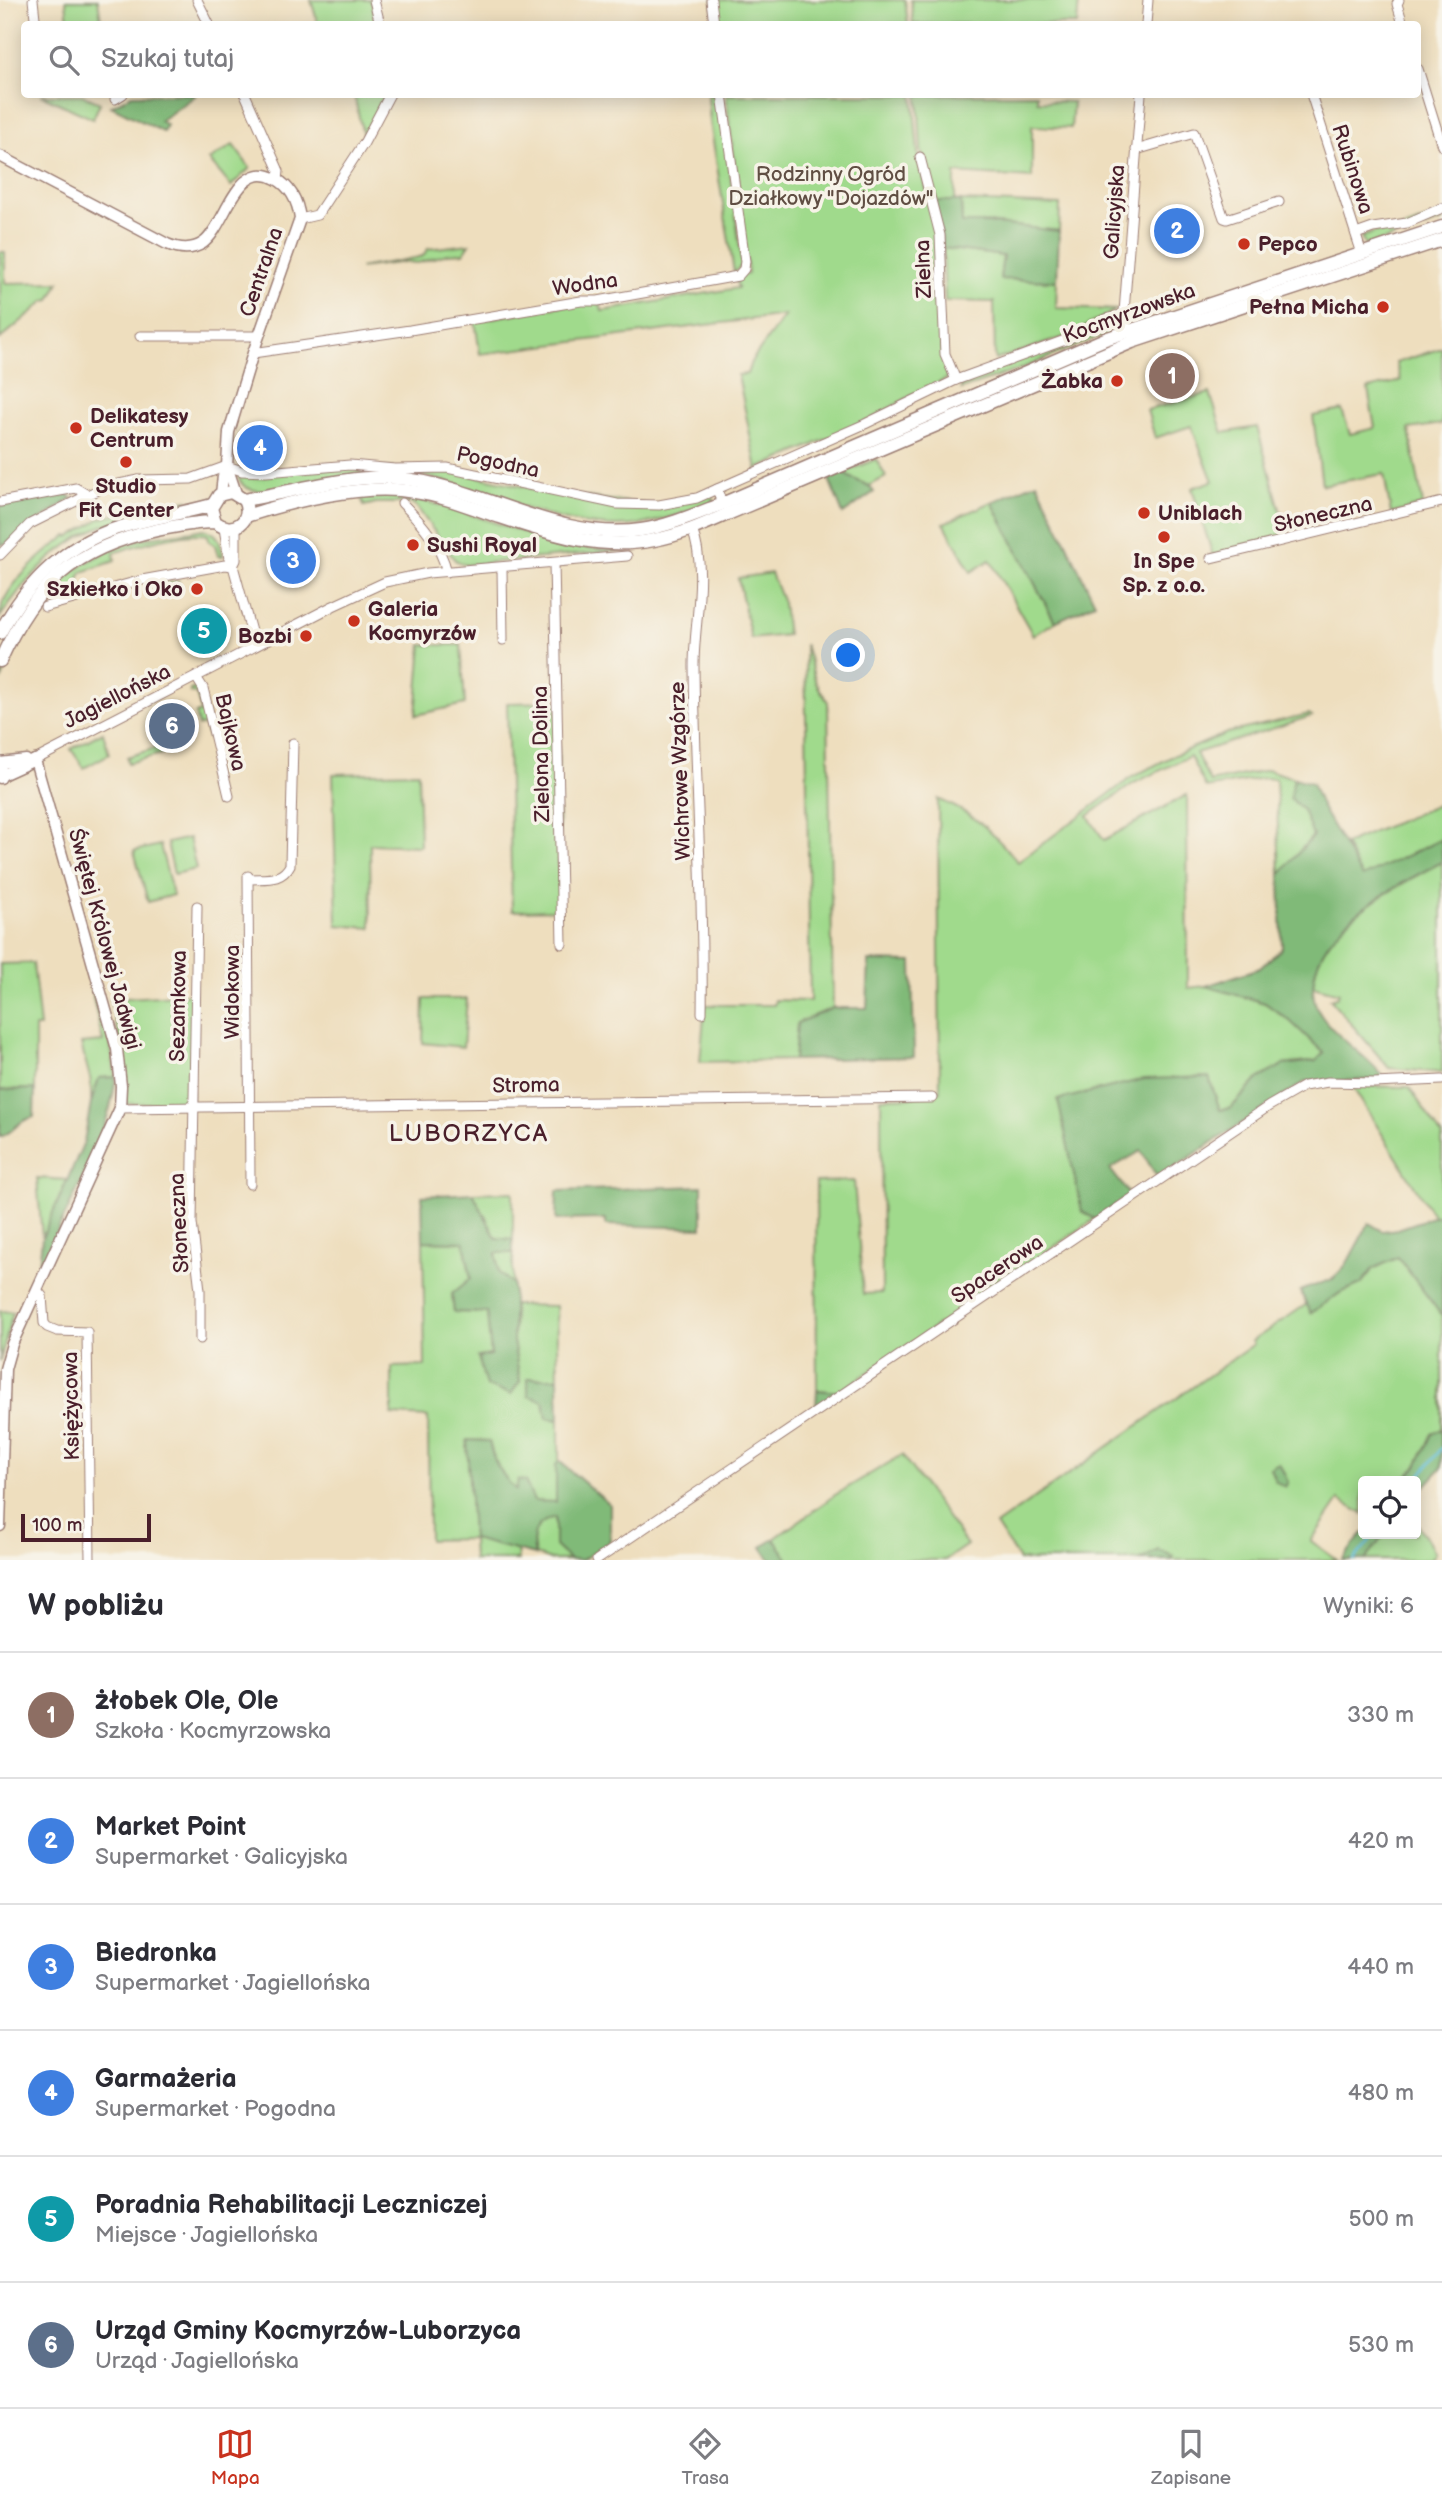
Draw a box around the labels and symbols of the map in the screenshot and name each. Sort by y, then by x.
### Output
street label: Rubinowa [1326,121,1379,217]
park label: Rodzinny Ogród Działkowy "Dojazdów" [728,162,934,211]
street label: Galicyjska [1099,164,1130,260]
pin: 2 [1154,205,1200,257]
street label: Centralna [234,224,288,320]
place label: Pepco [1258,232,1318,257]
marker: Pepco [1236,236,1252,252]
street label: Zielna [910,239,937,300]
street label: Wodna [551,268,619,301]
street label: Kocmyrzowska [1060,278,1199,349]
place label: Pełna Micha [1249,295,1369,320]
marker: Pełna Micha [1375,299,1391,315]
pin: 1 [1149,350,1195,402]
place label: Żabka [1041,368,1103,394]
marker: Żabka [1109,373,1125,389]
place label: Delikatesy Centrum [90,404,189,453]
marker: Delikatesy Centrum [68,420,84,436]
pin: 4 [237,422,283,474]
street label: Pogodna [454,442,542,483]
marker: Studio Fit Center [118,454,134,470]
place label: Studio Fit Center [78,474,174,523]
street label: Słoneczna [1271,491,1375,538]
place label: Uniblach [1158,501,1242,526]
marker: Uniblach [1136,505,1152,521]
marker: In Spe Sp. z o.o. [1156,529,1172,545]
place label: Sushi Royal [427,533,537,558]
pin: 3 [270,535,316,587]
marker: Sushi Royal [405,537,421,553]
place label: In Spe Sp. z o.o. [1123,549,1205,598]
place label: Szkiełko i Oko [47,577,183,602]
marker: Szkiełko i Oko [189,581,205,597]
place label: Galeria Kocmyrzów [368,597,477,646]
pin: 5 [181,605,227,657]
marker: Galeria Kocmyrzów [346,613,362,629]
place label: Bozbi [238,624,292,649]
marker: Bozbi [298,628,314,644]
your location [831,638,865,672]
street label: Jagiellońska [60,659,175,734]
street label: Wichrowe Wzgórze [665,681,696,861]
street label: Zielona Dolina [528,686,555,823]
street label: Bajkowa [209,691,252,773]
pin: 6 [149,700,195,752]
street label: Świętej Królowej Jadwigi [63,826,146,1052]
street label: Widokowa [220,945,245,1039]
street label: Sezamkowa [165,950,192,1062]
street label: Stroma [492,1072,560,1099]
district label: LUBORZYCA [389,1119,549,1148]
street label: Słoneczna [164,1172,195,1274]
street label: Spacerowa [947,1230,1048,1309]
street label: Księżycowa [58,1351,85,1461]
scale bar [21,1511,150,1543]

